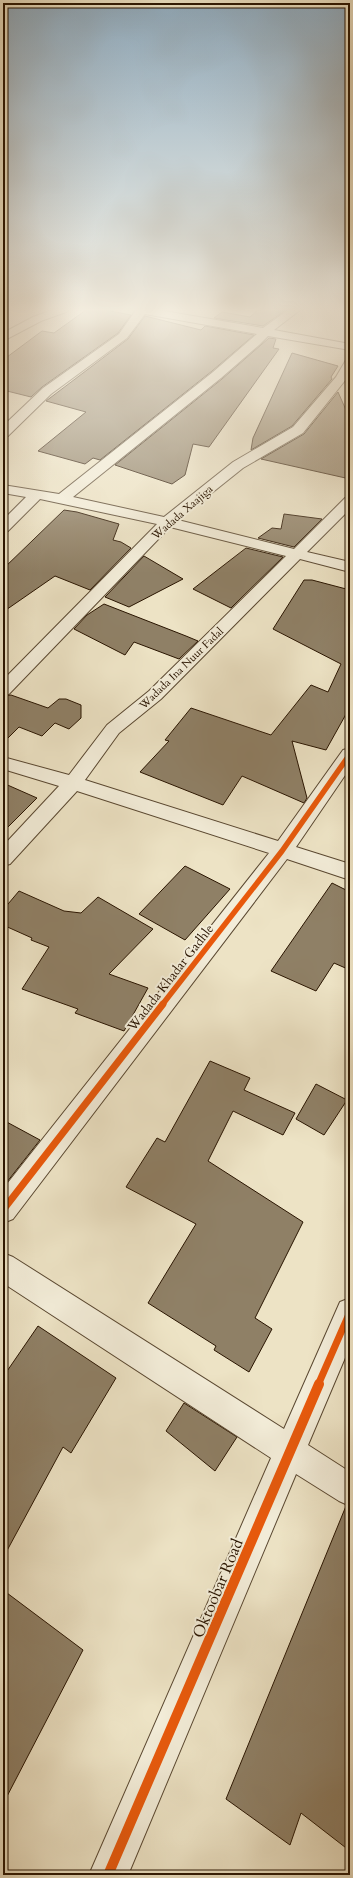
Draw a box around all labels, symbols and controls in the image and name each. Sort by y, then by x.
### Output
street label: Wadada Xaajiga [148,482,216,544]
street label: Wadada Ina Nuur Fadal [135,624,227,713]
street label: Wadada Khadar Gadhle [123,920,218,1036]
street label: Oktoobar Road [187,1535,249,1641]

